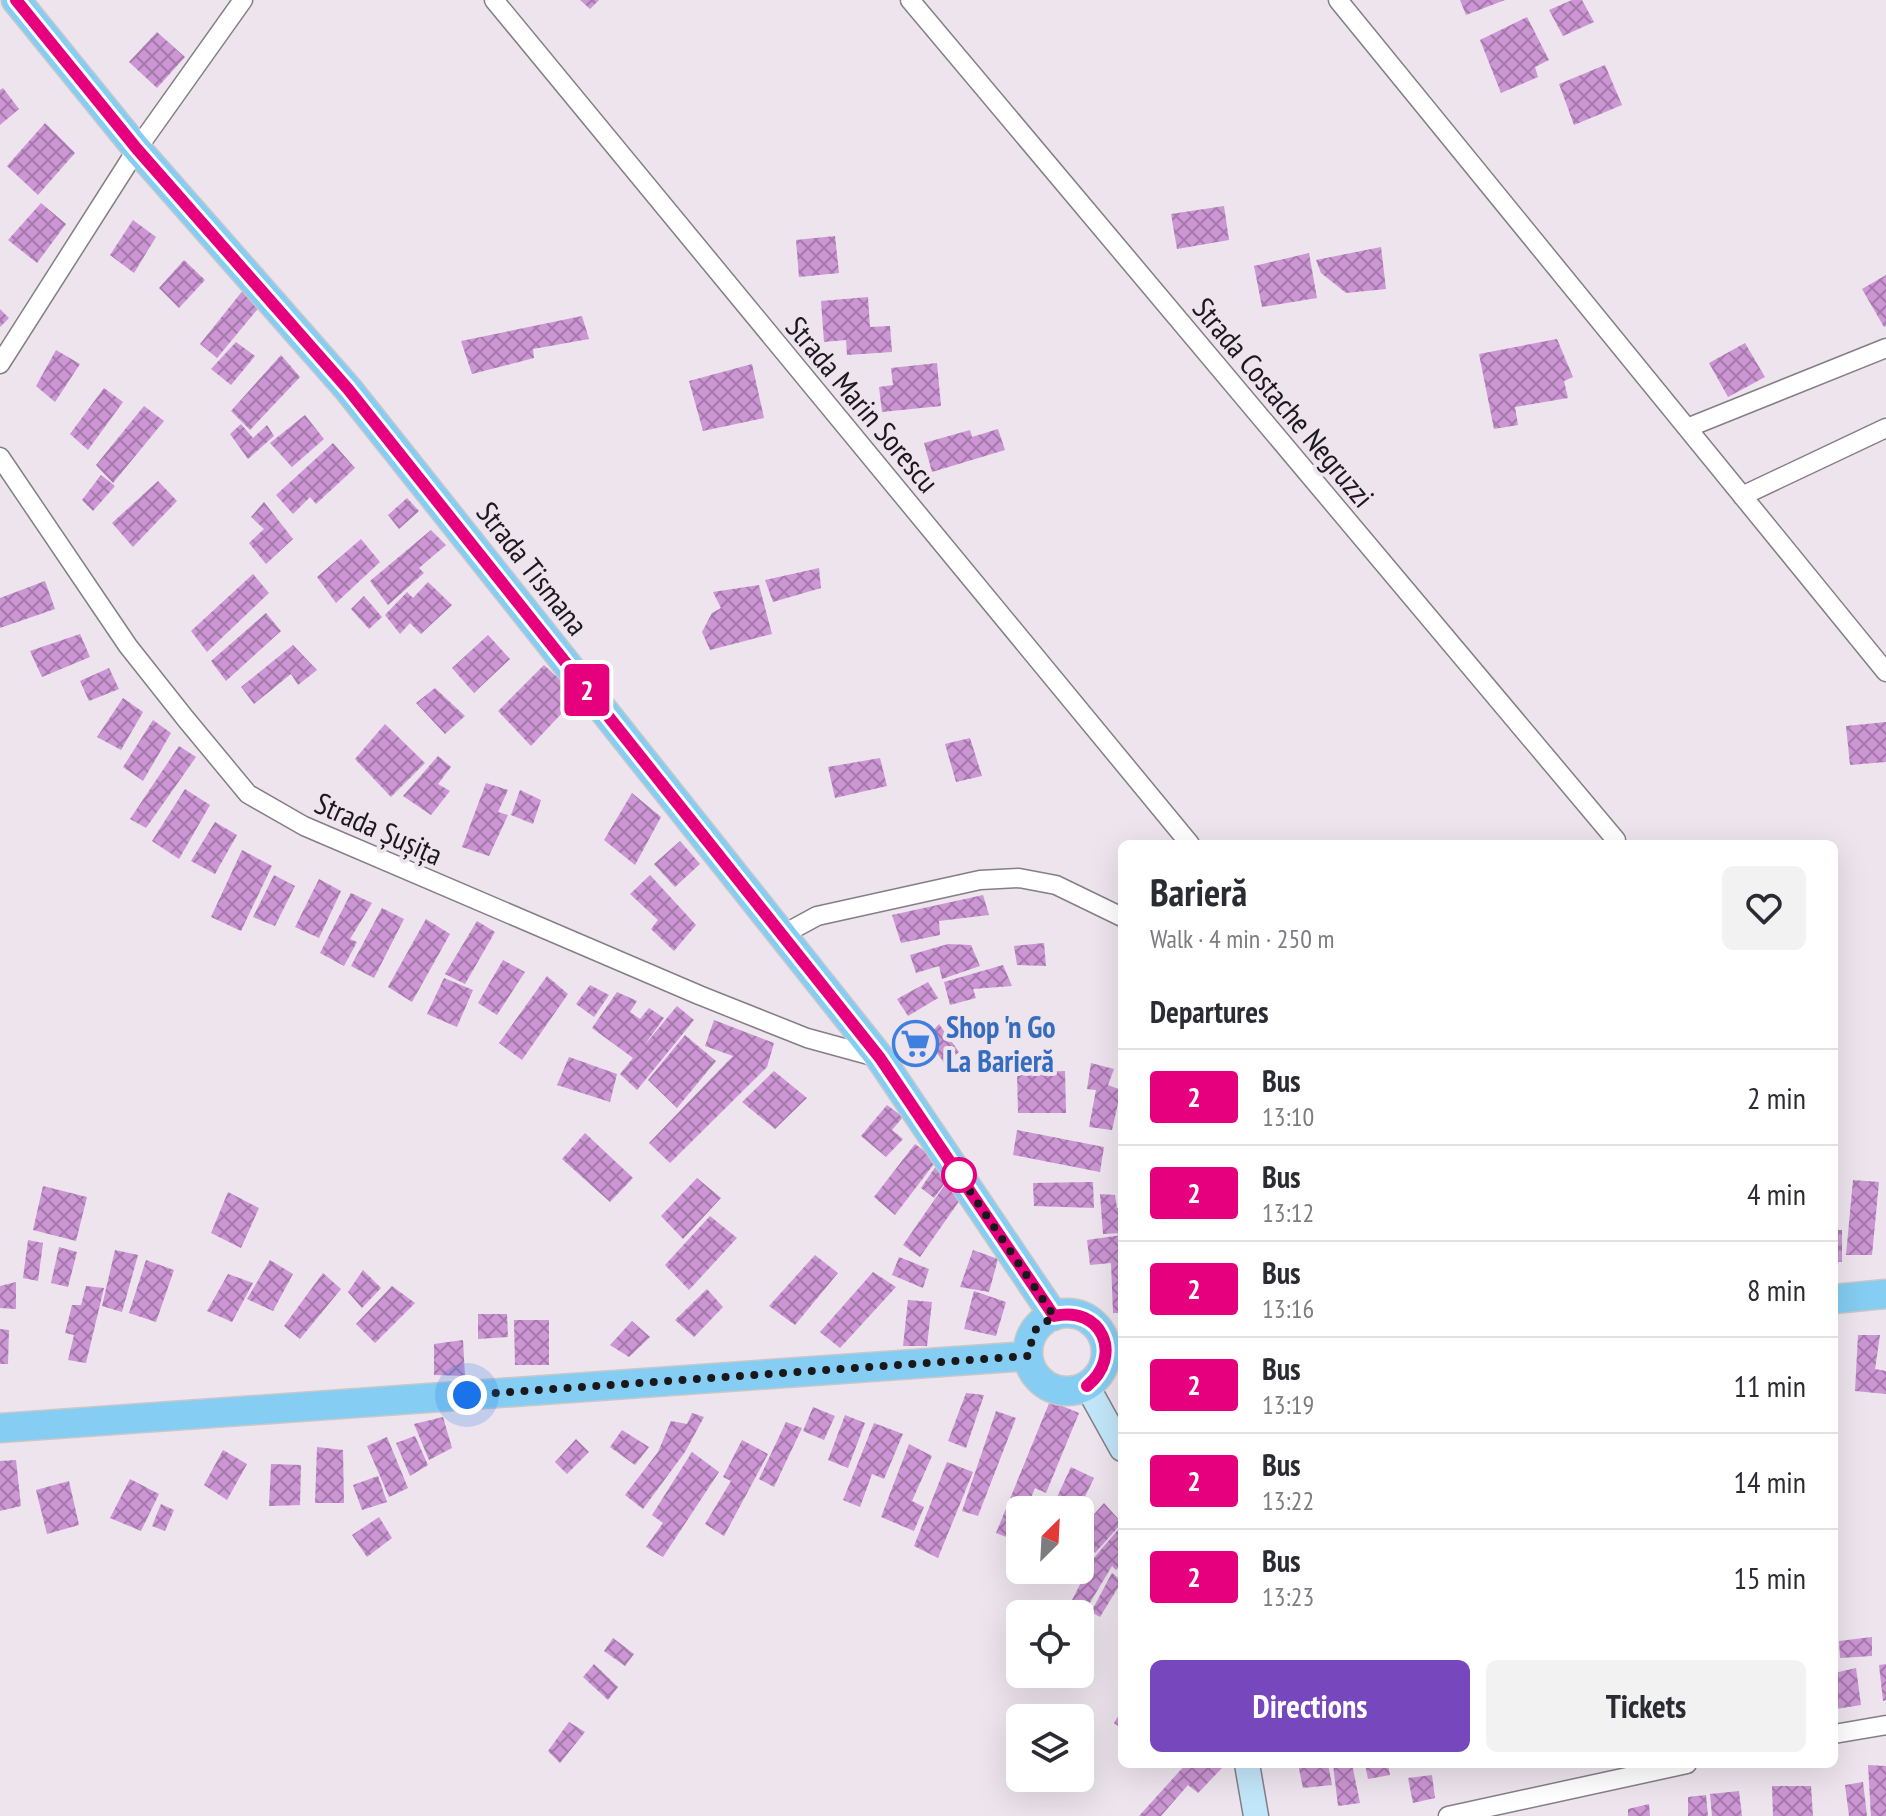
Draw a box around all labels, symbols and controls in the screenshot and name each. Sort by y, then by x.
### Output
street label: Strada Costache Negruzzi [1185,289,1383,515]
street label: Strada Marin Sorescu [778,308,948,500]
street label: Strada Tismana [469,493,597,643]
line badge: 2 [561,664,613,716]
text: 2 [580,671,594,708]
street label: Strada Șușița [309,783,449,873]
button: heart [1722,866,1806,950]
text: Barieră [1150,867,1247,916]
text: Walk · 4 min · 250 m [1150,922,1334,955]
text: Departures [1150,992,1268,1031]
place label: Shop 'n Go La Barieră [946,1007,1056,1080]
supermarket icon: Shop 'n Go La Barieră [891,1019,939,1067]
text: Bus [1262,1061,1301,1100]
text: 2 [1187,1078,1201,1115]
text: 2 min [1747,1078,1806,1117]
text: 13:10 [1262,1100,1314,1133]
text: Bus [1262,1157,1301,1196]
unlabelled marker [942,1158,976,1192]
text: 2 [1187,1174,1201,1211]
text: 4 min [1747,1174,1806,1213]
text: 13:12 [1262,1196,1314,1229]
text: Bus [1262,1253,1301,1292]
text: 2 [1187,1270,1201,1307]
text: 8 min [1747,1270,1806,1309]
text: 13:16 [1262,1292,1314,1325]
text: Bus [1262,1349,1301,1388]
text: 2 [1187,1366,1201,1403]
text: 11 min [1733,1366,1806,1405]
your location [447,1375,487,1415]
text: 13:19 [1262,1388,1314,1421]
text: Bus [1262,1445,1301,1484]
text: 2 [1187,1462,1201,1499]
text: 14 min [1733,1462,1806,1501]
text: 13:22 [1262,1484,1314,1517]
north arrow [1006,1496,1094,1584]
map controls [1006,1496,1094,1792]
text: Bus [1262,1541,1301,1580]
text: 2 [1187,1558,1201,1595]
text: 15 min [1733,1558,1806,1597]
text: 13:23 [1262,1580,1314,1613]
button: locate [1006,1600,1094,1688]
button: Directions [1150,1660,1470,1752]
button: Tickets [1486,1660,1806,1752]
button: layers [1006,1704,1094,1792]

